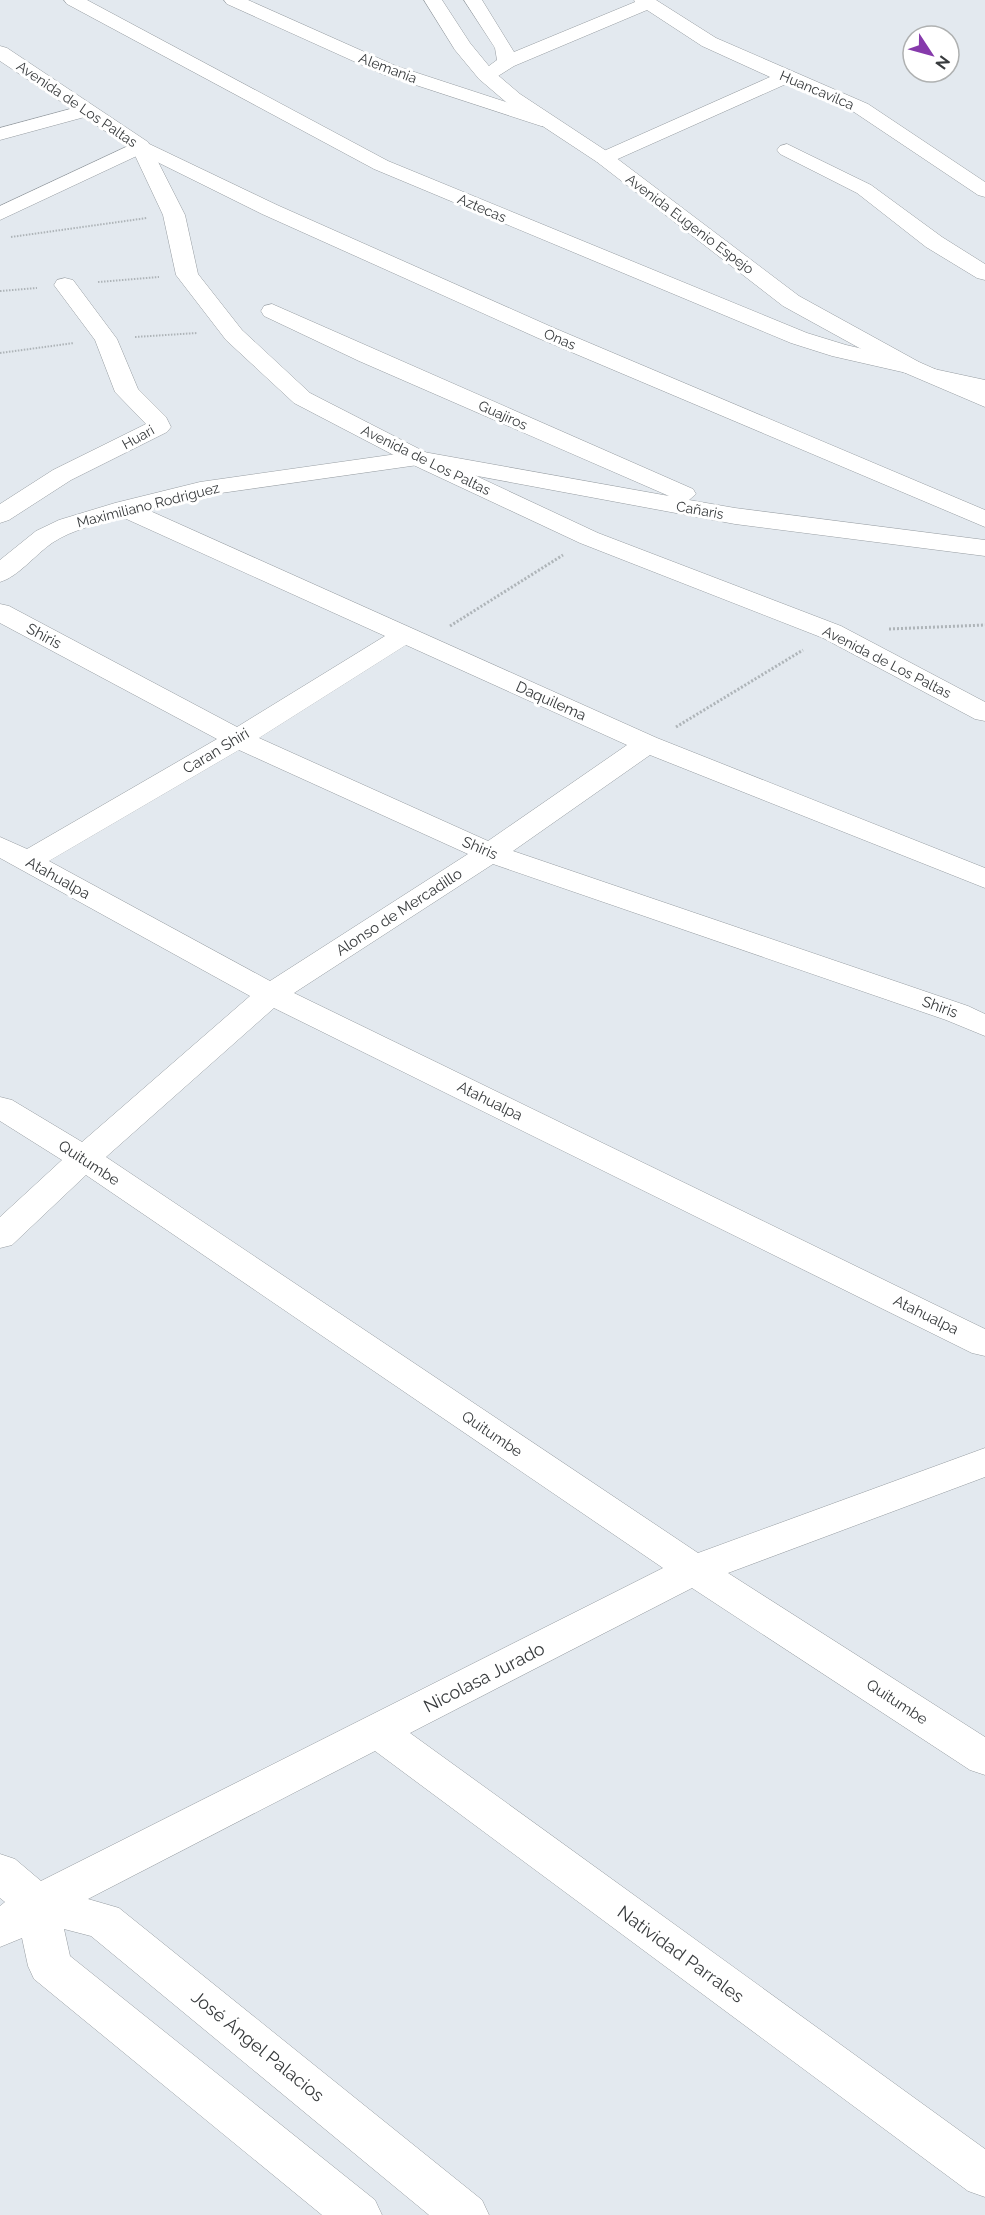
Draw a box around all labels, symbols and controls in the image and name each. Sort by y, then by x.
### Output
north arrow [901,24,961,84]
street label: Alemania [357,50,419,86]
text: N [931,52,954,73]
street label: Avenida de Los Paltas [14,58,140,150]
street label: Huancavilca [777,67,857,113]
street label: Avenida Eugenio Espejo [623,171,757,277]
street label: Aztecas [455,191,509,225]
street label: Onas [542,325,579,353]
street label: Guajiros [476,397,530,433]
street label: Huari [119,422,157,452]
street label: Avenida de Los Paltas [359,422,493,498]
street label: Maximiliano Rodriguez [75,480,221,530]
street label: Cañaris [675,498,725,522]
street label: Shiris [23,619,65,653]
street label: Avenida de Los Paltas [820,623,954,701]
street label: Daquilema [513,677,589,725]
street label: Caran Shiri [180,724,252,778]
street label: Shiris [459,833,501,863]
street label: Atahualpa [23,853,93,903]
street label: Alonso de Mercadillo [333,864,466,960]
street label: Shiris [920,992,960,1022]
street label: Atahualpa [454,1077,526,1125]
street label: Quitumbe [55,1137,123,1189]
street label: Atahualpa [890,1291,962,1339]
street label: Quitumbe [458,1407,526,1461]
street label: Nicolasa Jurado [420,1637,548,1717]
street label: Quitumbe [863,1676,931,1728]
street label: Natividad Parrales [614,1901,749,2007]
street label: José Ángel Palacios [187,1985,329,2106]

